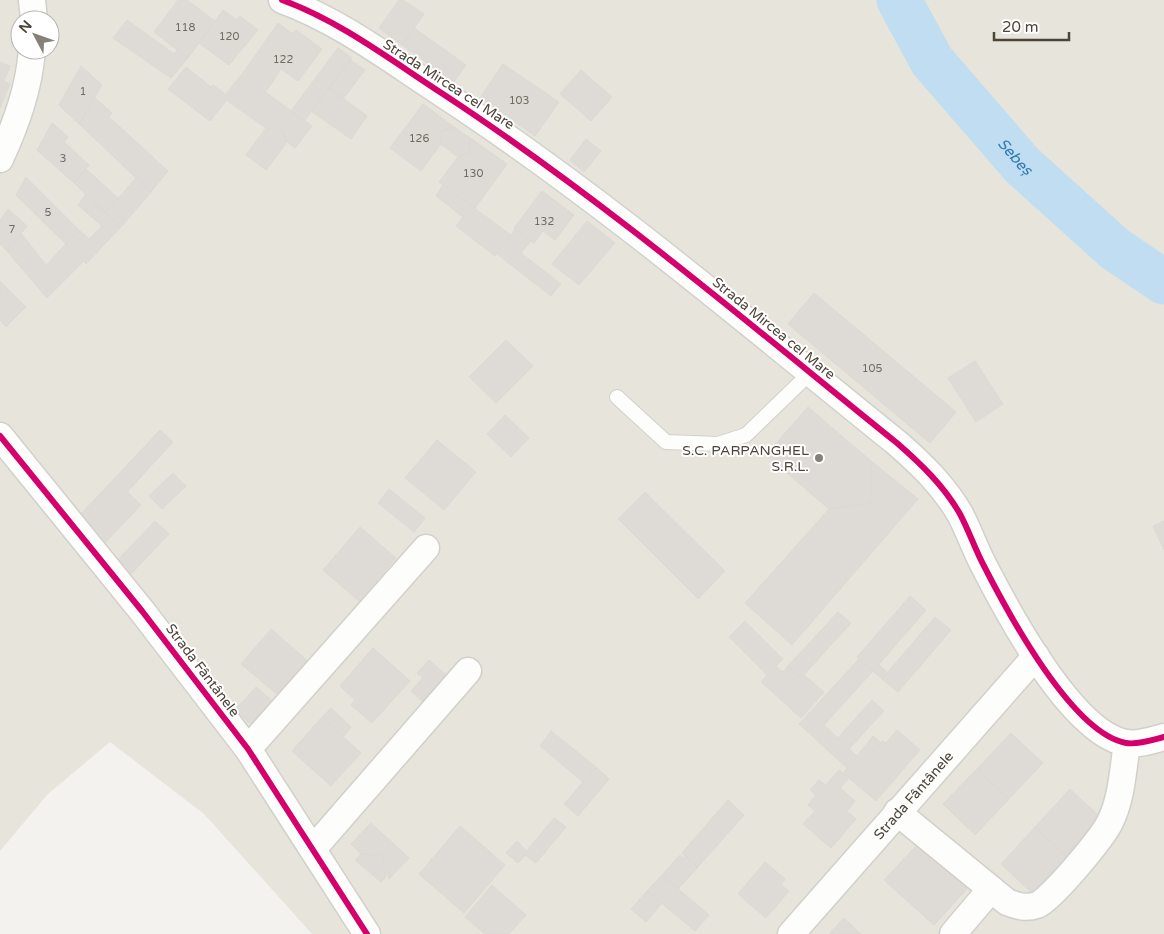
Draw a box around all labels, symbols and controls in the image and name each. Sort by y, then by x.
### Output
north arrow [10,10,60,60]
scale bar [994,10,1069,42]
text: N [15,17,36,37]
text: 20 m [1002,18,1039,36]
house number: 118 [175,21,195,34]
house number: 120 [219,30,239,43]
street label: Strada Mircea cel Mare [380,36,518,133]
house number: 122 [273,53,293,66]
house number: 1 [80,85,86,98]
house number: 103 [509,94,529,107]
house number: 126 [409,132,429,145]
water label: Sebeș [994,135,1037,180]
house number: 3 [60,152,67,165]
house number: 130 [463,167,483,180]
house number: 5 [45,206,52,219]
house number: 132 [534,215,554,228]
house number: 7 [9,223,16,236]
street label: Strada Mircea cel Mare [709,274,839,383]
house number: 105 [862,362,882,375]
place label: S.C. PARPANGHEL S.R.L. [682,442,809,475]
marker: S.C. PARPANGHEL S.R.L. [813,452,825,464]
street label: Strada Fântânele [162,620,243,720]
street label: Strada Fântânele [870,748,957,843]

